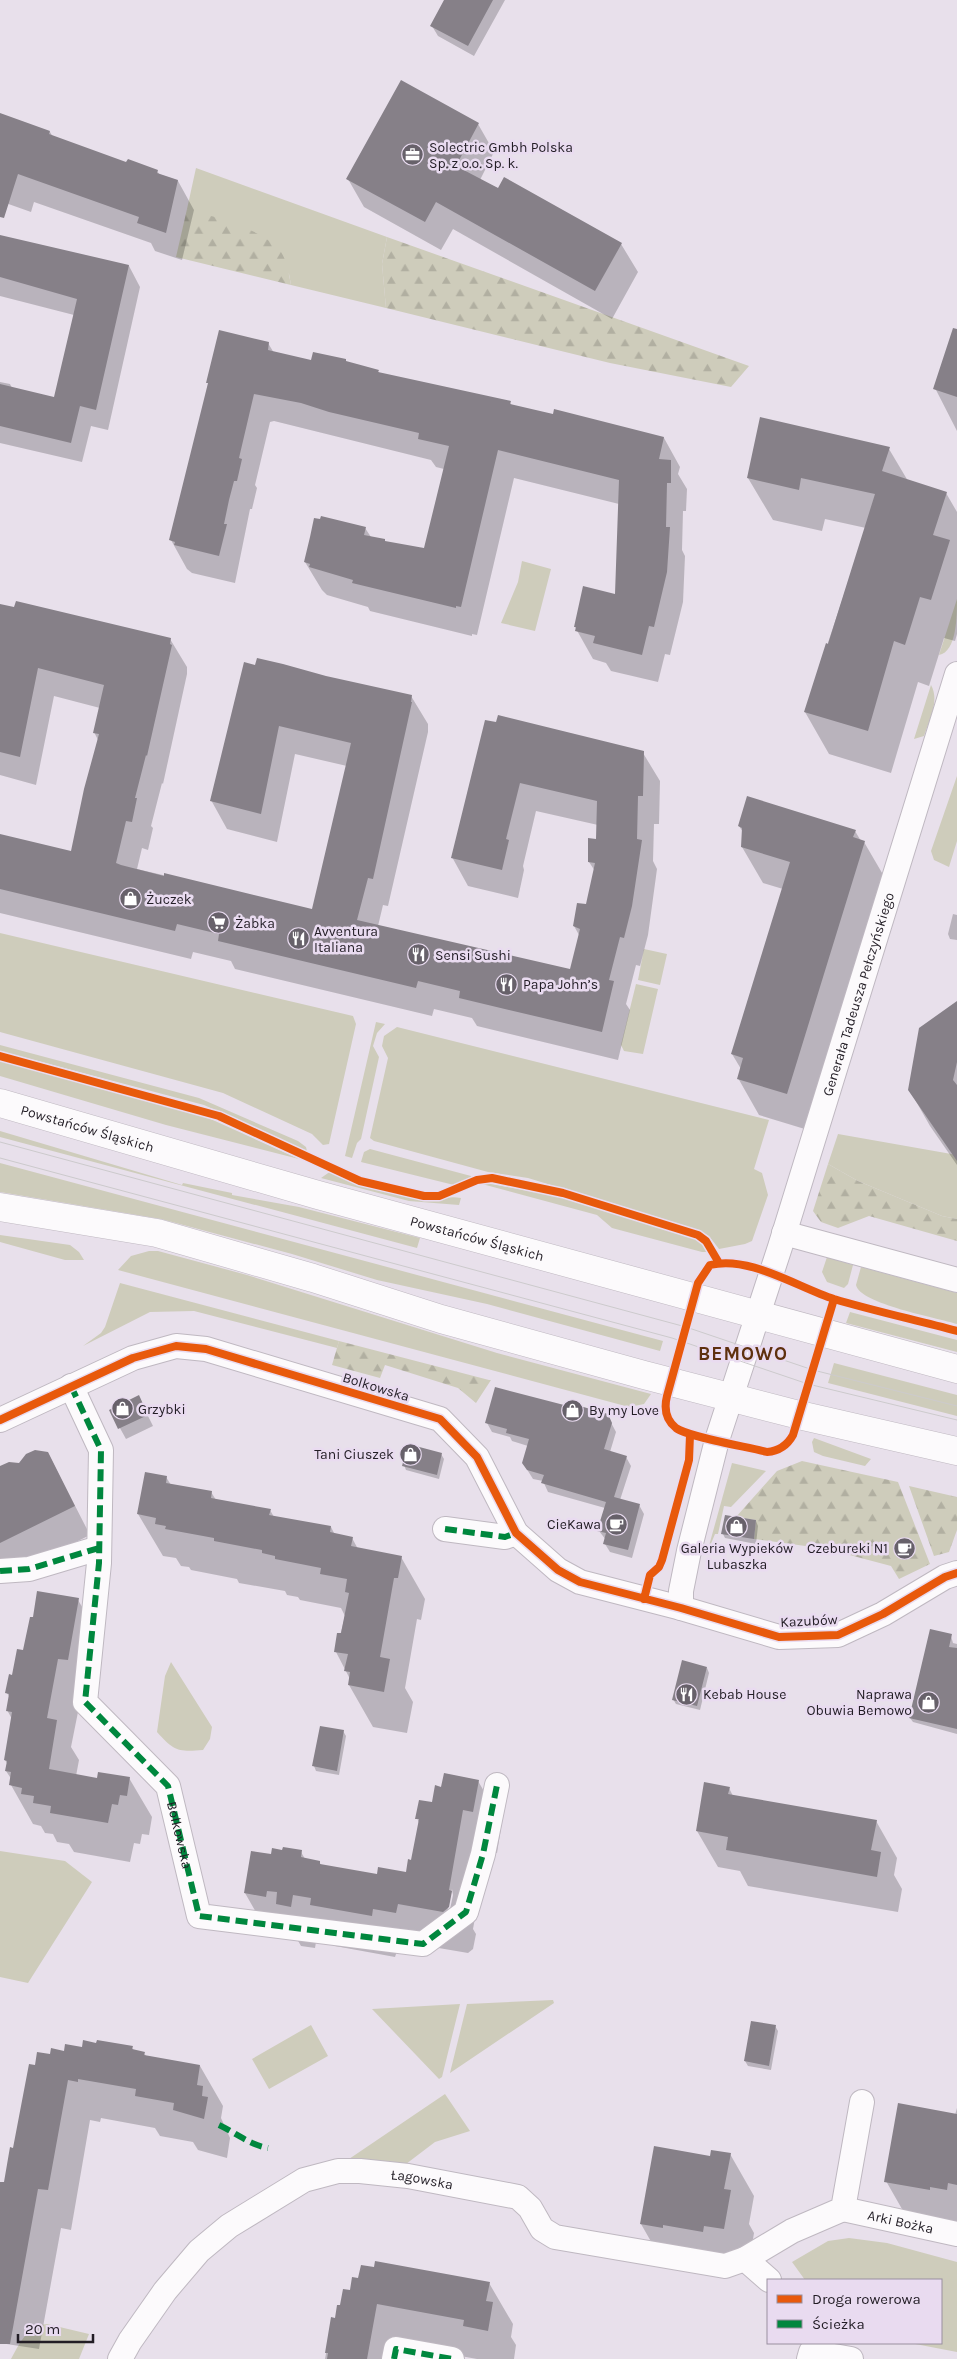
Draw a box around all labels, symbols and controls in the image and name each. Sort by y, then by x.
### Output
place label: Solectric Gmbh Polska Sp. z o.o. Sp. k. [429,139,573,172]
office icon: Solectric Gmbh Polska Sp. z o.o. Sp. k. [401,143,425,167]
shop icon: Żuczek [118,887,142,911]
street label: Generała Tadeusza Pełczyńskiego [819,890,898,1098]
place label: Żuczek [146,891,192,908]
supermarket icon: Żabka [207,911,231,935]
place label: Żabka [235,915,275,932]
place label: Avventura Italiana [314,923,378,956]
restaurant icon: Avventura Italiana [286,927,310,951]
restaurant icon: Sensi Sushi [407,943,431,967]
place label: Sensi Sushi [435,947,511,964]
restaurant icon: Papa John’s [495,972,519,996]
place label: Papa John’s [523,976,598,993]
street label: Powstańców Śląskich [19,1101,156,1156]
street label: Powstańców Śląskich [408,1212,546,1265]
district label: BEMOWO [698,1343,788,1365]
street label: Bolkowska [341,1369,411,1405]
shop icon: Grzybki [110,1397,134,1421]
shop icon: By my Love [561,1398,585,1422]
place label: Grzybki [138,1401,186,1418]
place label: By my Love [589,1402,659,1419]
shop icon: Tani Ciuszek [398,1442,422,1466]
place label: Tani Ciuszek [314,1446,394,1463]
cafe icon: CieKawa [605,1512,629,1536]
shop icon: Galeria Wypieków Lubaszka [725,1514,749,1538]
place label: CieKawa [547,1516,601,1533]
cafe icon: Czebureki N1 [892,1536,916,1560]
place label: Galeria Wypieków Lubaszka [681,1540,793,1573]
place label: Czebureki N1 [807,1540,888,1557]
street label: Kazubów [780,1611,838,1631]
restaurant icon: Kebab House [675,1682,699,1706]
place label: Kebab House [703,1686,786,1703]
place label: Naprawa Obuwia Bemowo [806,1686,912,1719]
shop icon: Naprawa Obuwia Bemowo [916,1690,940,1714]
street label: Bolkowska [163,1800,196,1871]
street label: Łagowska [390,2166,455,2193]
street label: Arki Bożka [866,2206,935,2237]
legend [767,2279,942,2344]
text: Droga rowerowa [812,2290,921,2308]
scale bar [18,2312,92,2344]
text: Ścieżka [812,2315,865,2333]
text: 20 m [25,2320,60,2338]

